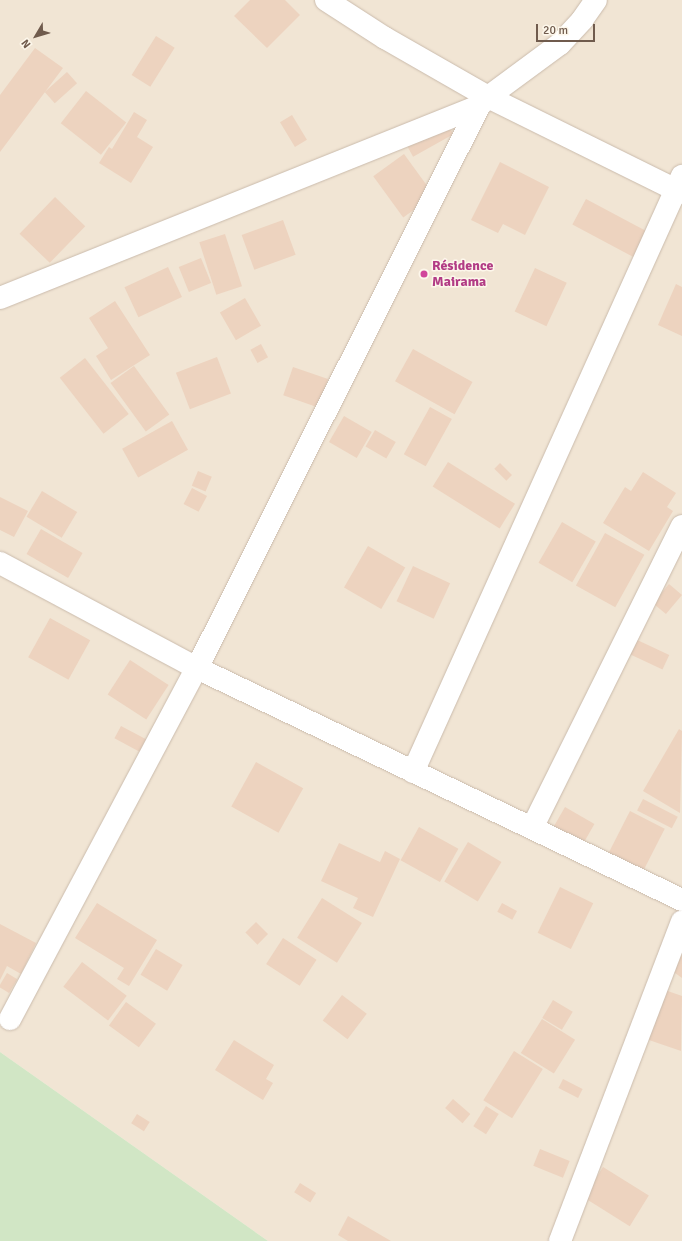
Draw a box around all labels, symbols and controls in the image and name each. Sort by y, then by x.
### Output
north arrow [16,16,56,56]
scale bar [538,16,597,42]
text: 20 m [543,23,568,38]
text: N [19,37,34,51]
place label: Résidence Mairama [432,258,493,290]
marker: Résidence Mairama [419,269,429,279]

